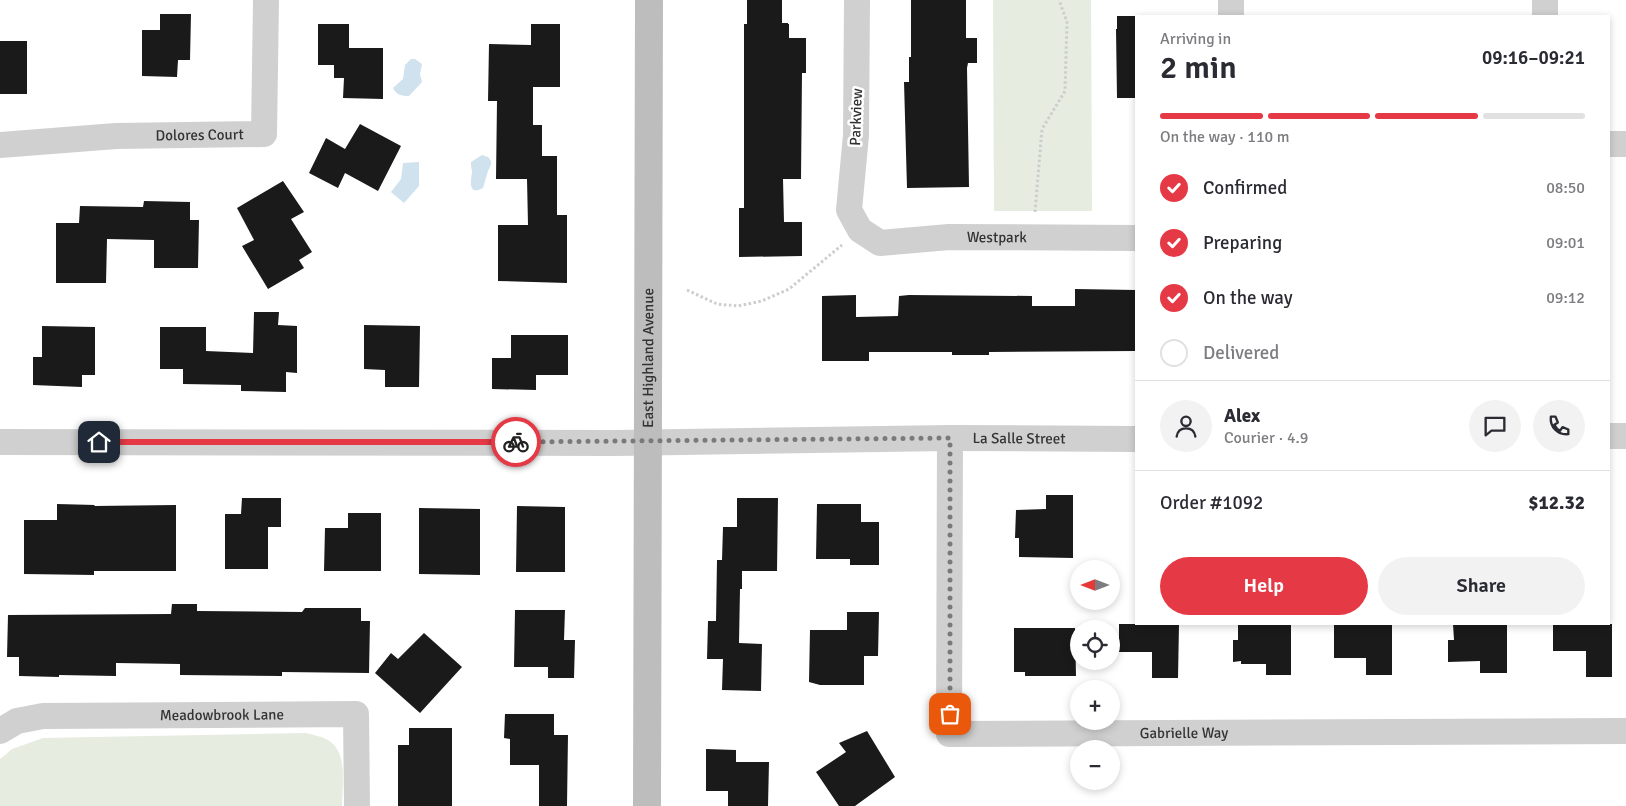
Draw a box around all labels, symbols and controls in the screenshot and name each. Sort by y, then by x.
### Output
text: Arriving in [1160,29,1231,49]
text: 09:16–09:21 [1482,46,1585,70]
text: 2 min [1160,48,1237,87]
street label: Parkview [846,88,866,146]
street label: Dolores Court [155,125,244,144]
text: On the way · 110 m [1160,127,1290,147]
icon: check [1160,174,1188,202]
text: Confirmed [1203,176,1287,200]
text: 08:50 [1546,178,1585,198]
street label: Westpark [967,228,1027,246]
icon: check [1160,229,1188,257]
text: Preparing [1203,231,1282,255]
text: 09:01 [1546,233,1585,253]
icon: check [1160,284,1188,312]
text: On the way [1203,286,1293,310]
street label: East Highland Avenue [639,288,657,428]
text: 09:12 [1546,288,1585,308]
text: Delivered [1203,341,1279,365]
button: person [1160,400,1212,452]
button: chat [1469,400,1521,452]
button: phone [1533,400,1585,452]
text: Alex [1224,404,1260,428]
courier [491,417,541,467]
pin [78,421,120,463]
icon: home [85,428,113,456]
icon: bike [502,428,530,456]
text: Courier · 4.9 [1224,428,1308,448]
street label: La Salle Street [972,429,1066,448]
text: Order #1092 [1160,491,1263,515]
text: $12.32 [1528,491,1585,515]
button: Help [1160,557,1368,615]
button: Share [1378,557,1585,615]
north arrow [1070,560,1120,610]
map controls [1070,560,1120,790]
button: locate [1070,620,1120,670]
button: + [1070,680,1120,730]
pin [929,693,971,735]
icon: bag [936,700,964,728]
street label: Meadowbrook Lane [160,705,284,724]
street label: Gabrielle Way [1140,724,1228,742]
button: − [1070,740,1120,790]

